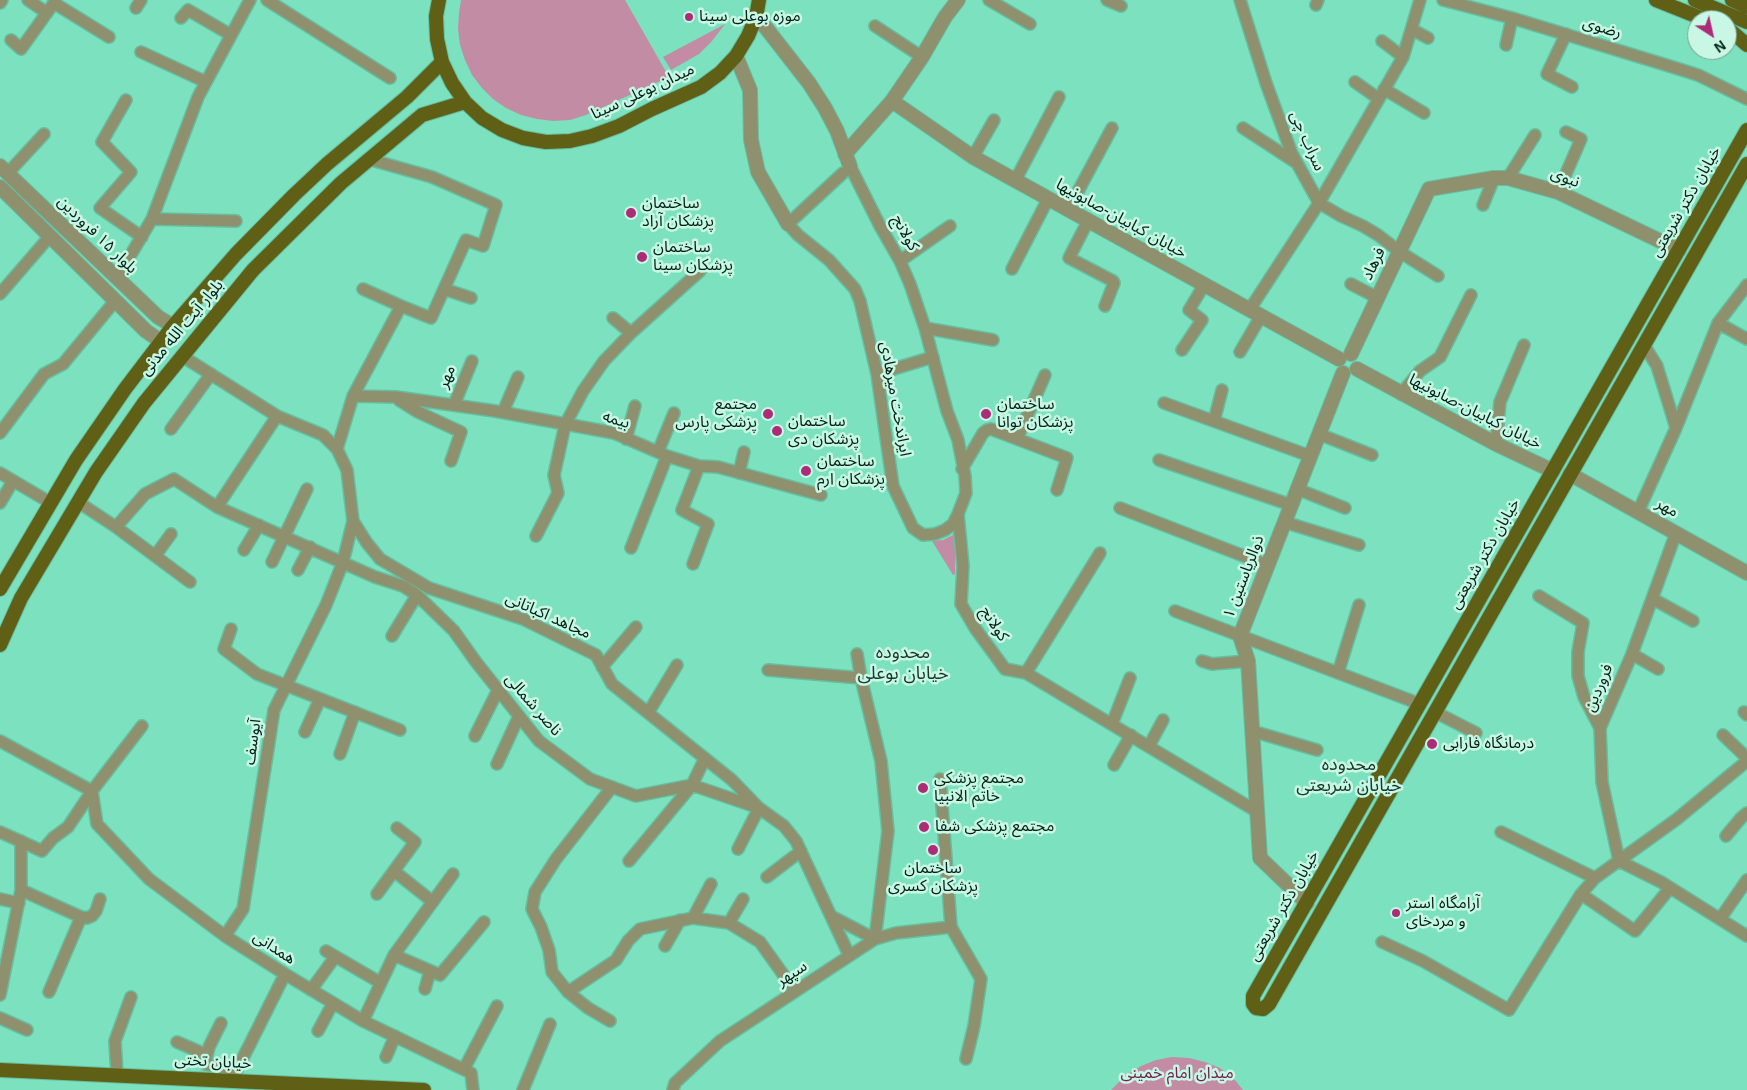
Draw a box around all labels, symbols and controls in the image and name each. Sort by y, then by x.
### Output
place label: موزه بوعلی سینا [699,7,801,27]
north arrow [1687,10,1737,60]
marker: موزه بوعلی سینا [683,11,695,23]
street label: رضوی [1580,13,1624,43]
text: N [1711,37,1729,56]
street label: میدان بوعلی سینا [588,60,698,124]
street label: سراب چی [1285,108,1329,174]
street label: خیابان دکتر شریعتی [1647,143,1725,261]
street label: نبوی [1548,164,1582,192]
street label: خیابان کبابیان-صابونیها [1052,175,1190,263]
street label: بلوار ۱۵ فروردین [53,192,141,278]
place label: ساختمان پزشکان آراد [642,194,714,232]
marker: ساختمان پزشکان آراد [624,206,638,220]
street label: کولانج [887,212,923,254]
place label: ساختمان پزشکان سینا [653,238,733,276]
street label: فرهاد [1358,244,1390,284]
marker: ساختمان پزشکان سینا [635,250,649,264]
street label: بلوار آیت الله مدنی [136,276,228,380]
street label: ایراندخت میرهادی [875,340,915,458]
street label: مهر [434,363,460,391]
street label: خیابان کبابیان-صابونیها [1405,370,1545,454]
place label: مجتمع پزشکی پارس [675,395,757,433]
place label: ساختمان پزشکان توانا [997,395,1073,433]
street label: بیمه [600,407,632,433]
marker: مجتمع پزشکی پارس [761,407,775,421]
marker: ساختمان پزشکان توانا [979,407,993,421]
place label: ساختمان پزشکان دی [788,412,859,450]
marker: ساختمان پزشکان دی [770,424,784,438]
place label: ساختمان پزشکان ارم [817,452,885,490]
marker: ساختمان پزشکان ارم [799,464,813,478]
street label: مهر [1652,494,1682,522]
street label: خیابان دکتر شریعتی [1446,495,1524,613]
street label: ذوالریاستین ۱ [1219,533,1269,621]
street label: مجاهد اکباتانی [502,589,594,643]
street label: کولانج [976,603,1012,645]
district label: محدوده خیابان بوعلی [857,642,949,684]
street label: فروردین [1580,661,1618,715]
street label: ناصر شمالی [501,670,565,740]
street label: آیوسف [240,718,266,766]
place label: درمانگاه فارابی [1443,734,1534,754]
marker: درمانگاه فارابی [1425,737,1439,751]
district label: محدوده خیابان شریعتی [1296,754,1402,796]
place label: مجتمع پزشکی خاتم الانبیا [934,769,1024,807]
marker: مجتمع پزشکی خاتم الانبیا [916,781,930,795]
place label: مجتمع پزشکی شفا [935,817,1054,837]
marker: مجتمع پزشکی شفا [917,820,931,834]
marker: ساختمان پزشکان کسری [926,843,940,857]
street label: خیابان دکتر شریعتی [1245,847,1323,965]
place label: ساختمان پزشکان کسری [888,859,978,897]
place label: آرامگاه استر و مردخای [1406,894,1480,932]
marker: آرامگاه استر و مردخای [1390,907,1402,919]
street label: همدانی [249,927,299,969]
street label: سپهر [773,957,811,991]
street label: خیابان تختی [174,1050,252,1074]
park label: میدان امام خمینی [1120,1064,1234,1084]

